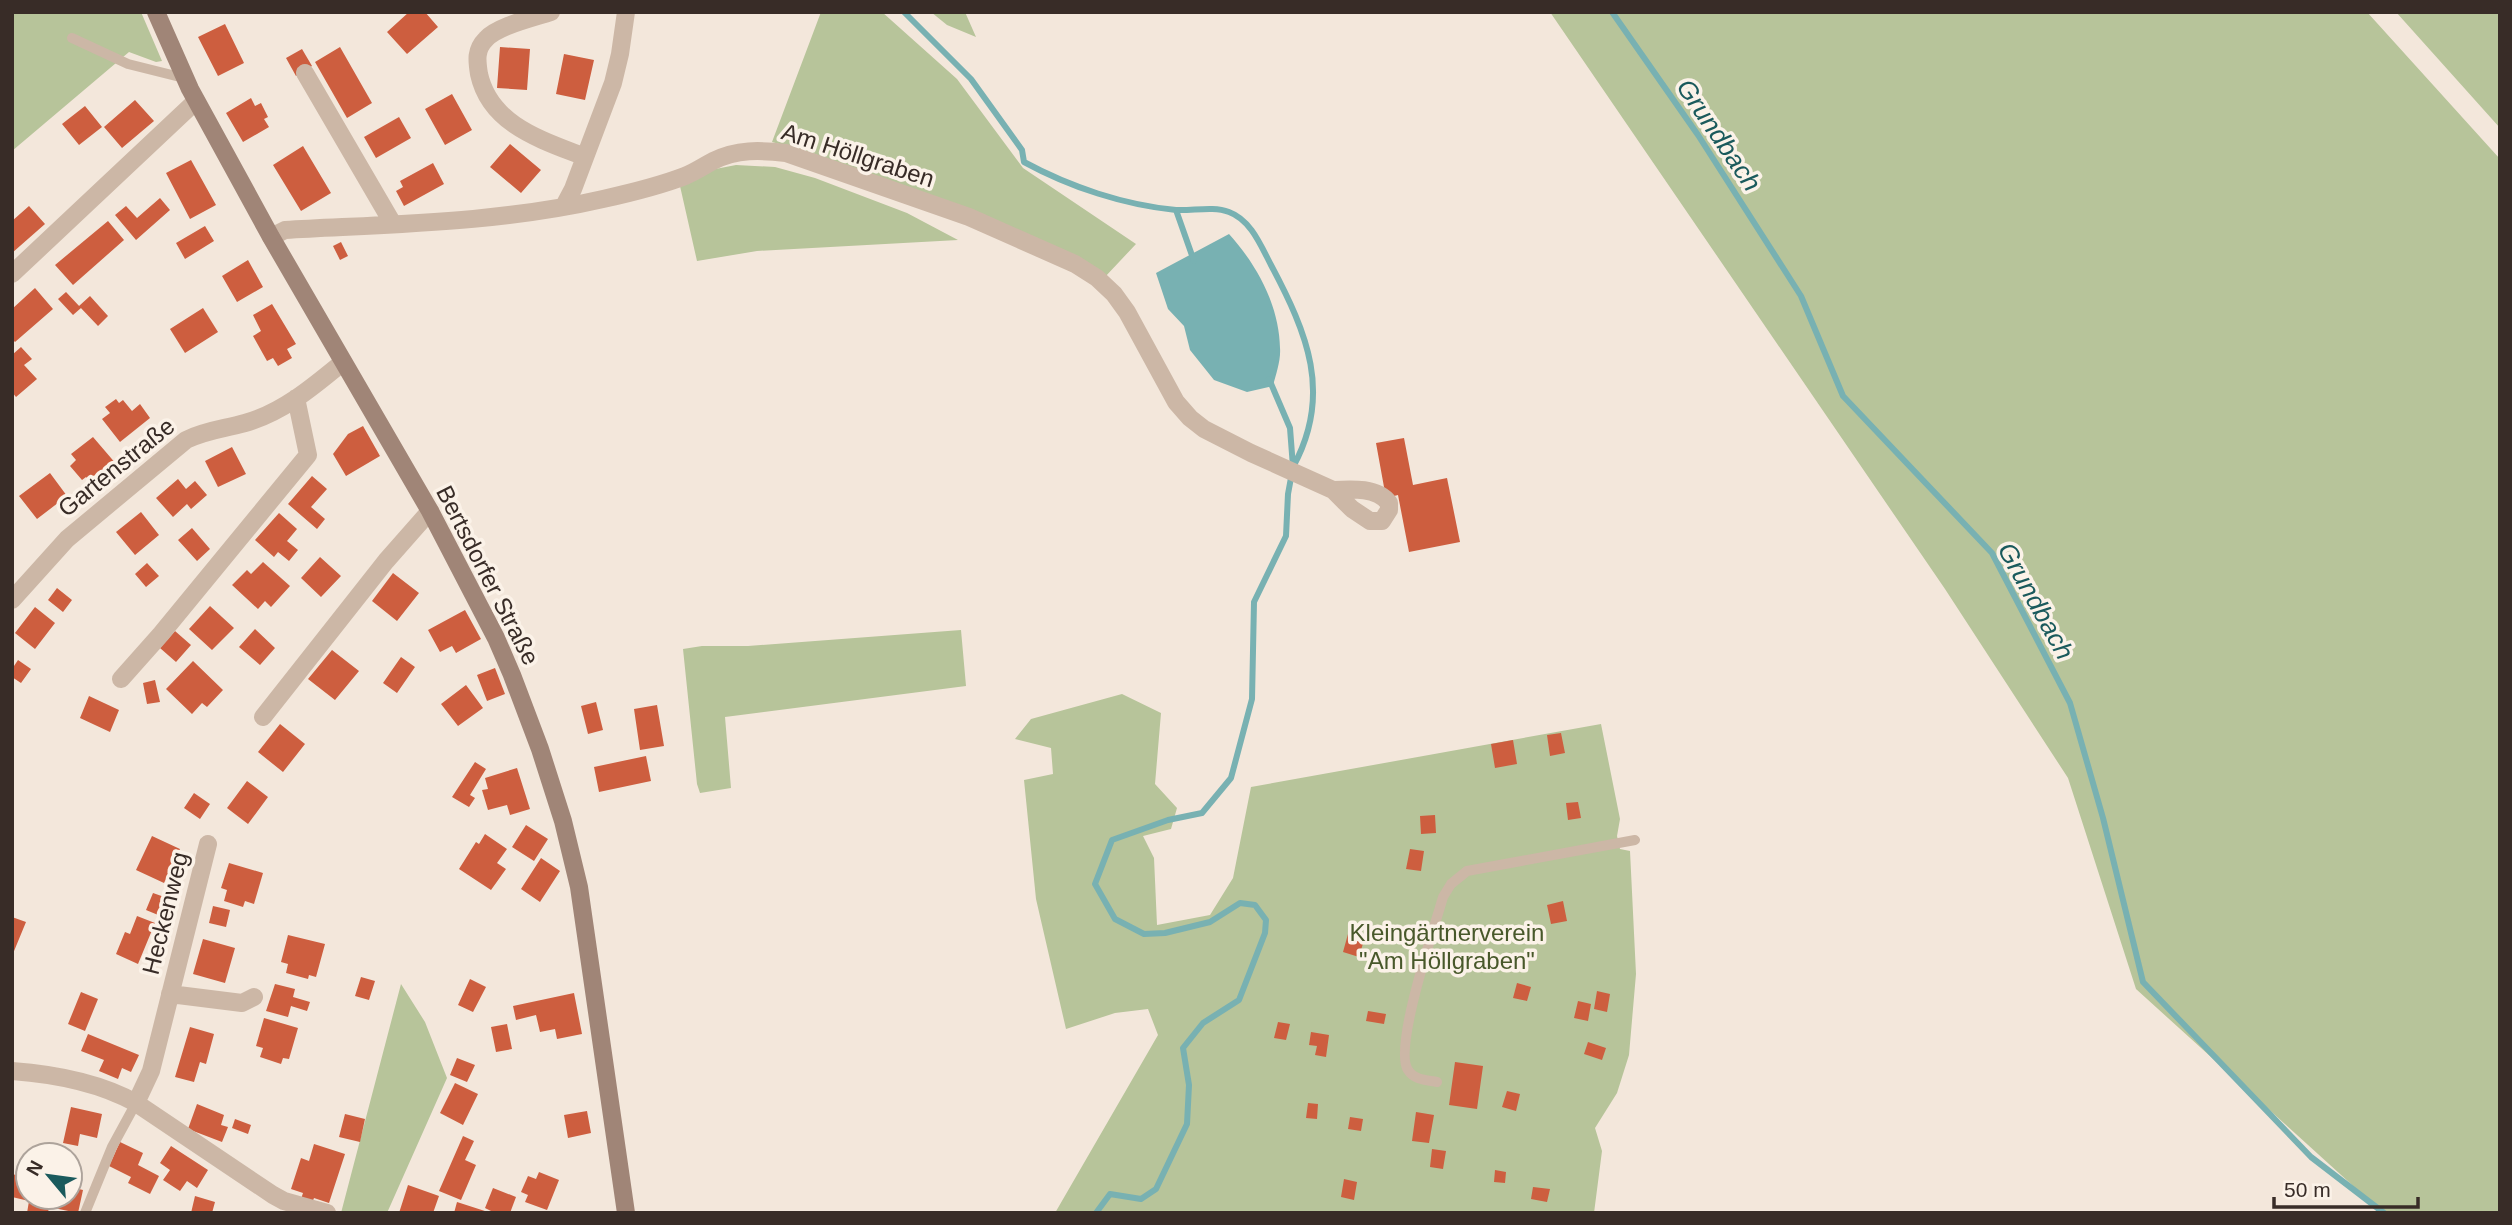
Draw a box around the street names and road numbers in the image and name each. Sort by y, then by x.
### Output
street label: Am Höllgraben [778,118,938,192]
street label: Gartenstraße [53,412,179,522]
street label: Bertsdorfer Straße [431,481,545,669]
street label: Heckenweg [137,849,193,977]

